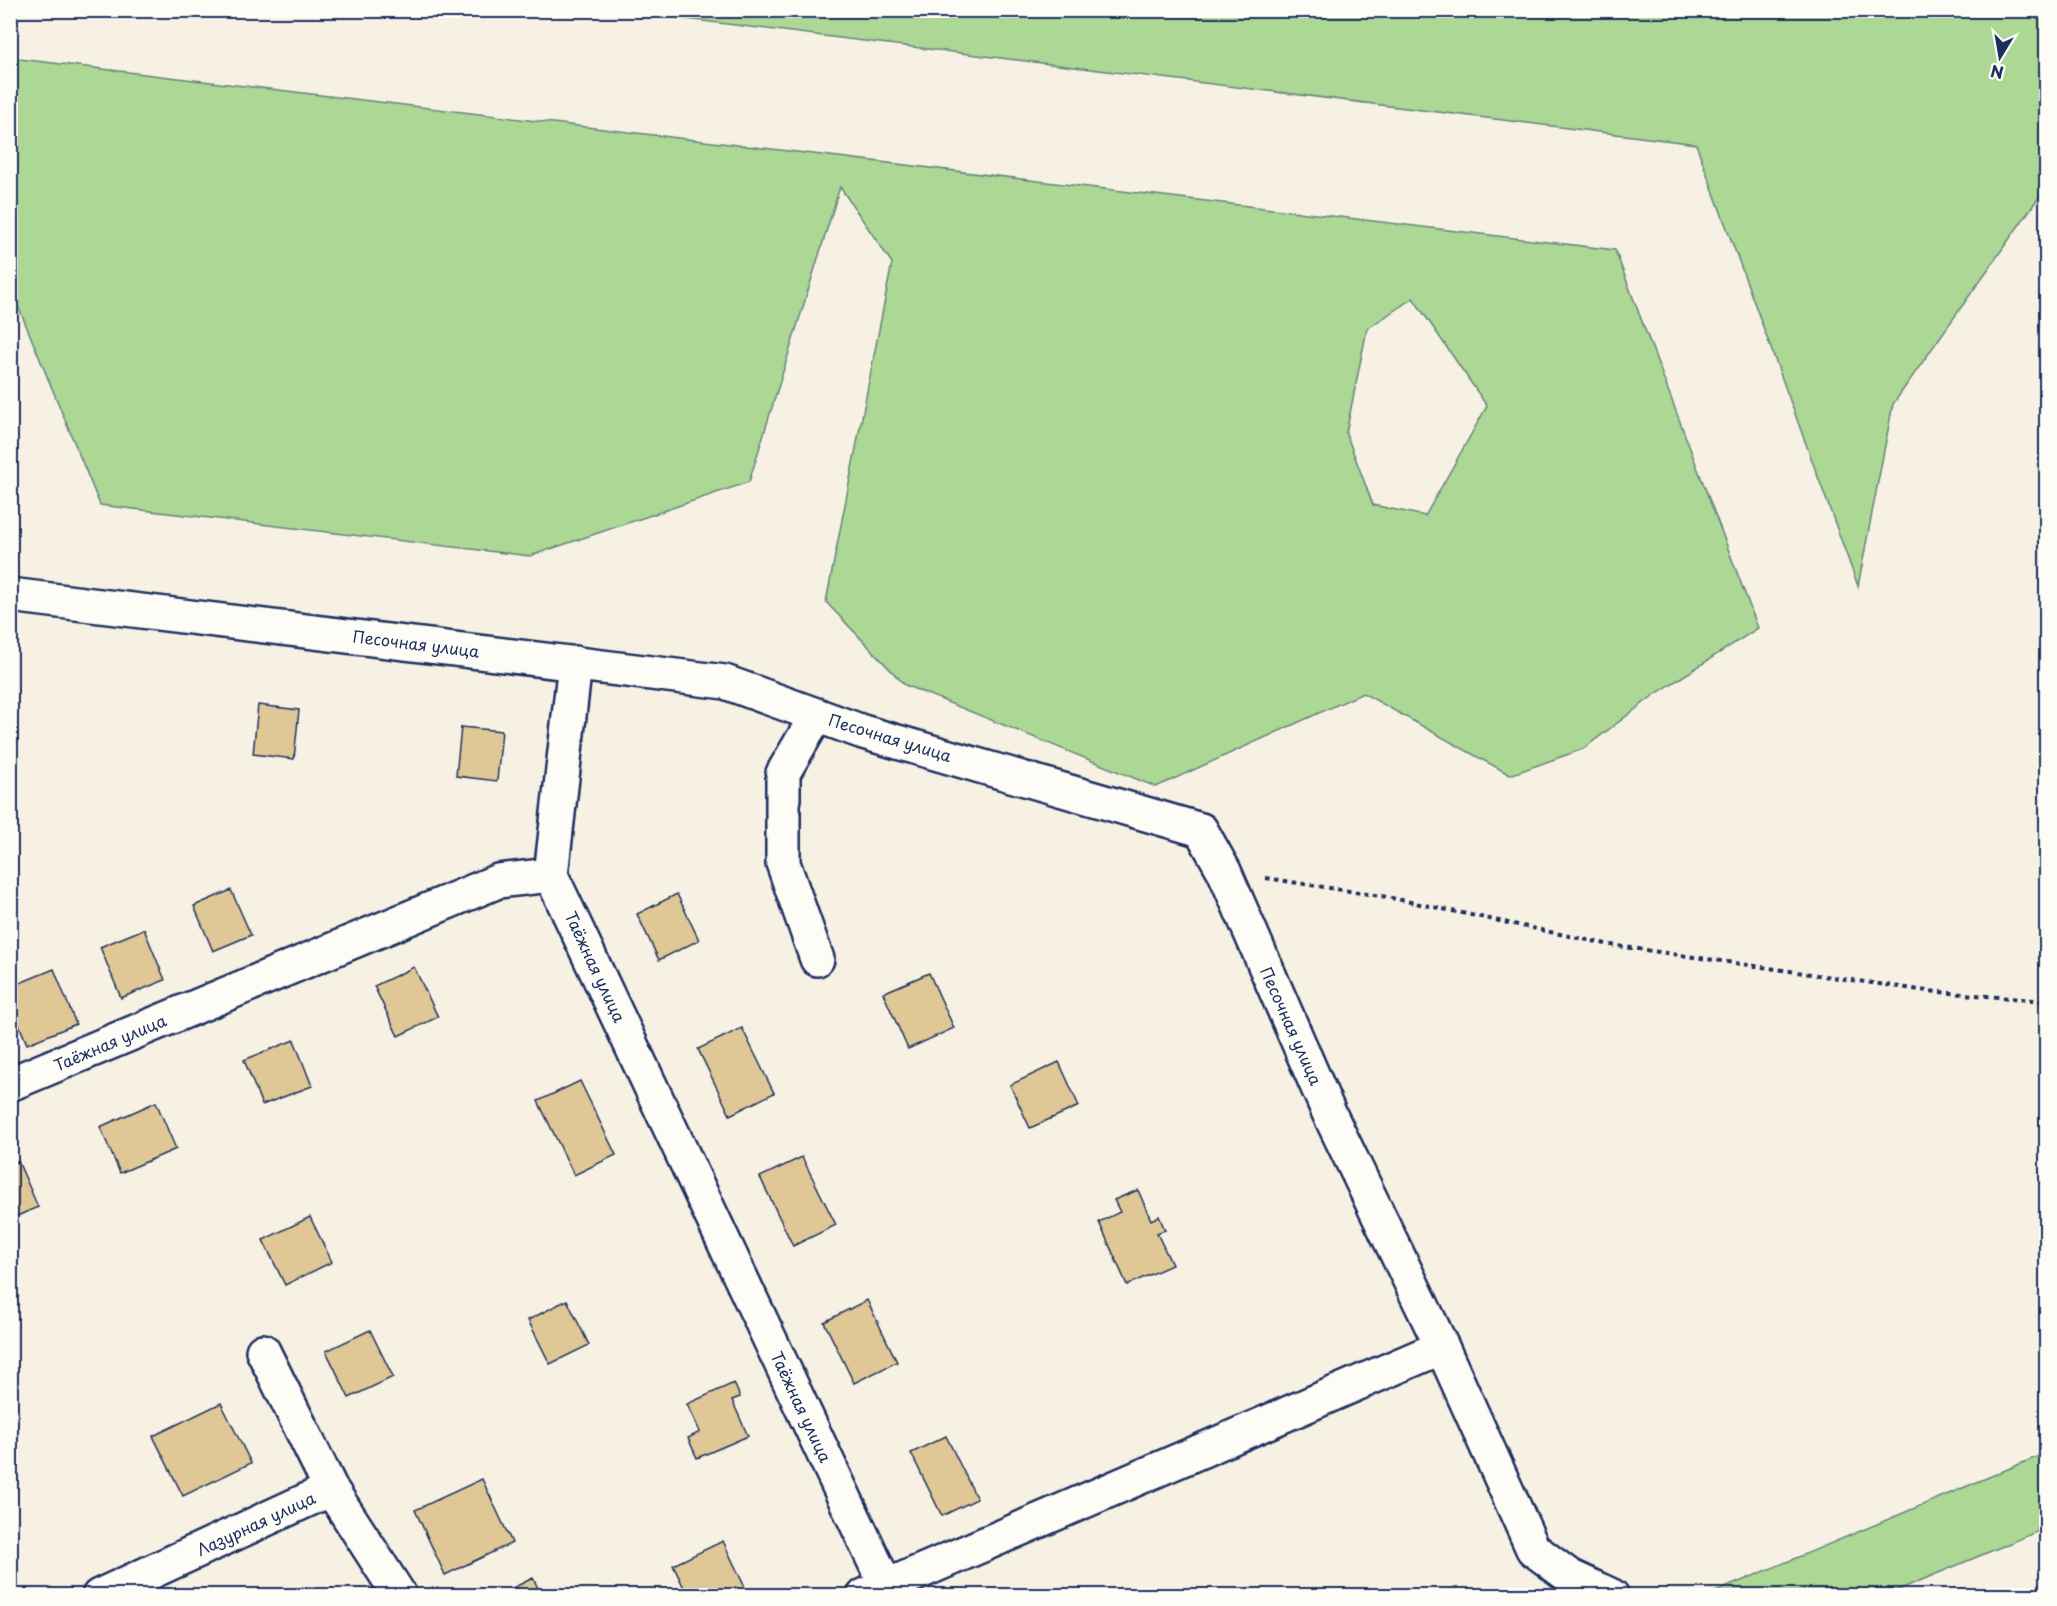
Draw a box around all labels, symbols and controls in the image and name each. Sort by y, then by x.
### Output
north arrow [1970,27,2030,87]
text: N [1988,60,2005,86]
street label: Песочная улица [351,623,481,663]
street label: Песочная улица [826,707,955,767]
street label: Таёжная улица [560,907,632,1026]
street label: Песочная улица [1255,962,1329,1089]
street label: Таёжная улица [50,1008,170,1077]
street label: Таёжная улица [766,1347,838,1466]
street label: Лазурная улица [192,1485,319,1561]

